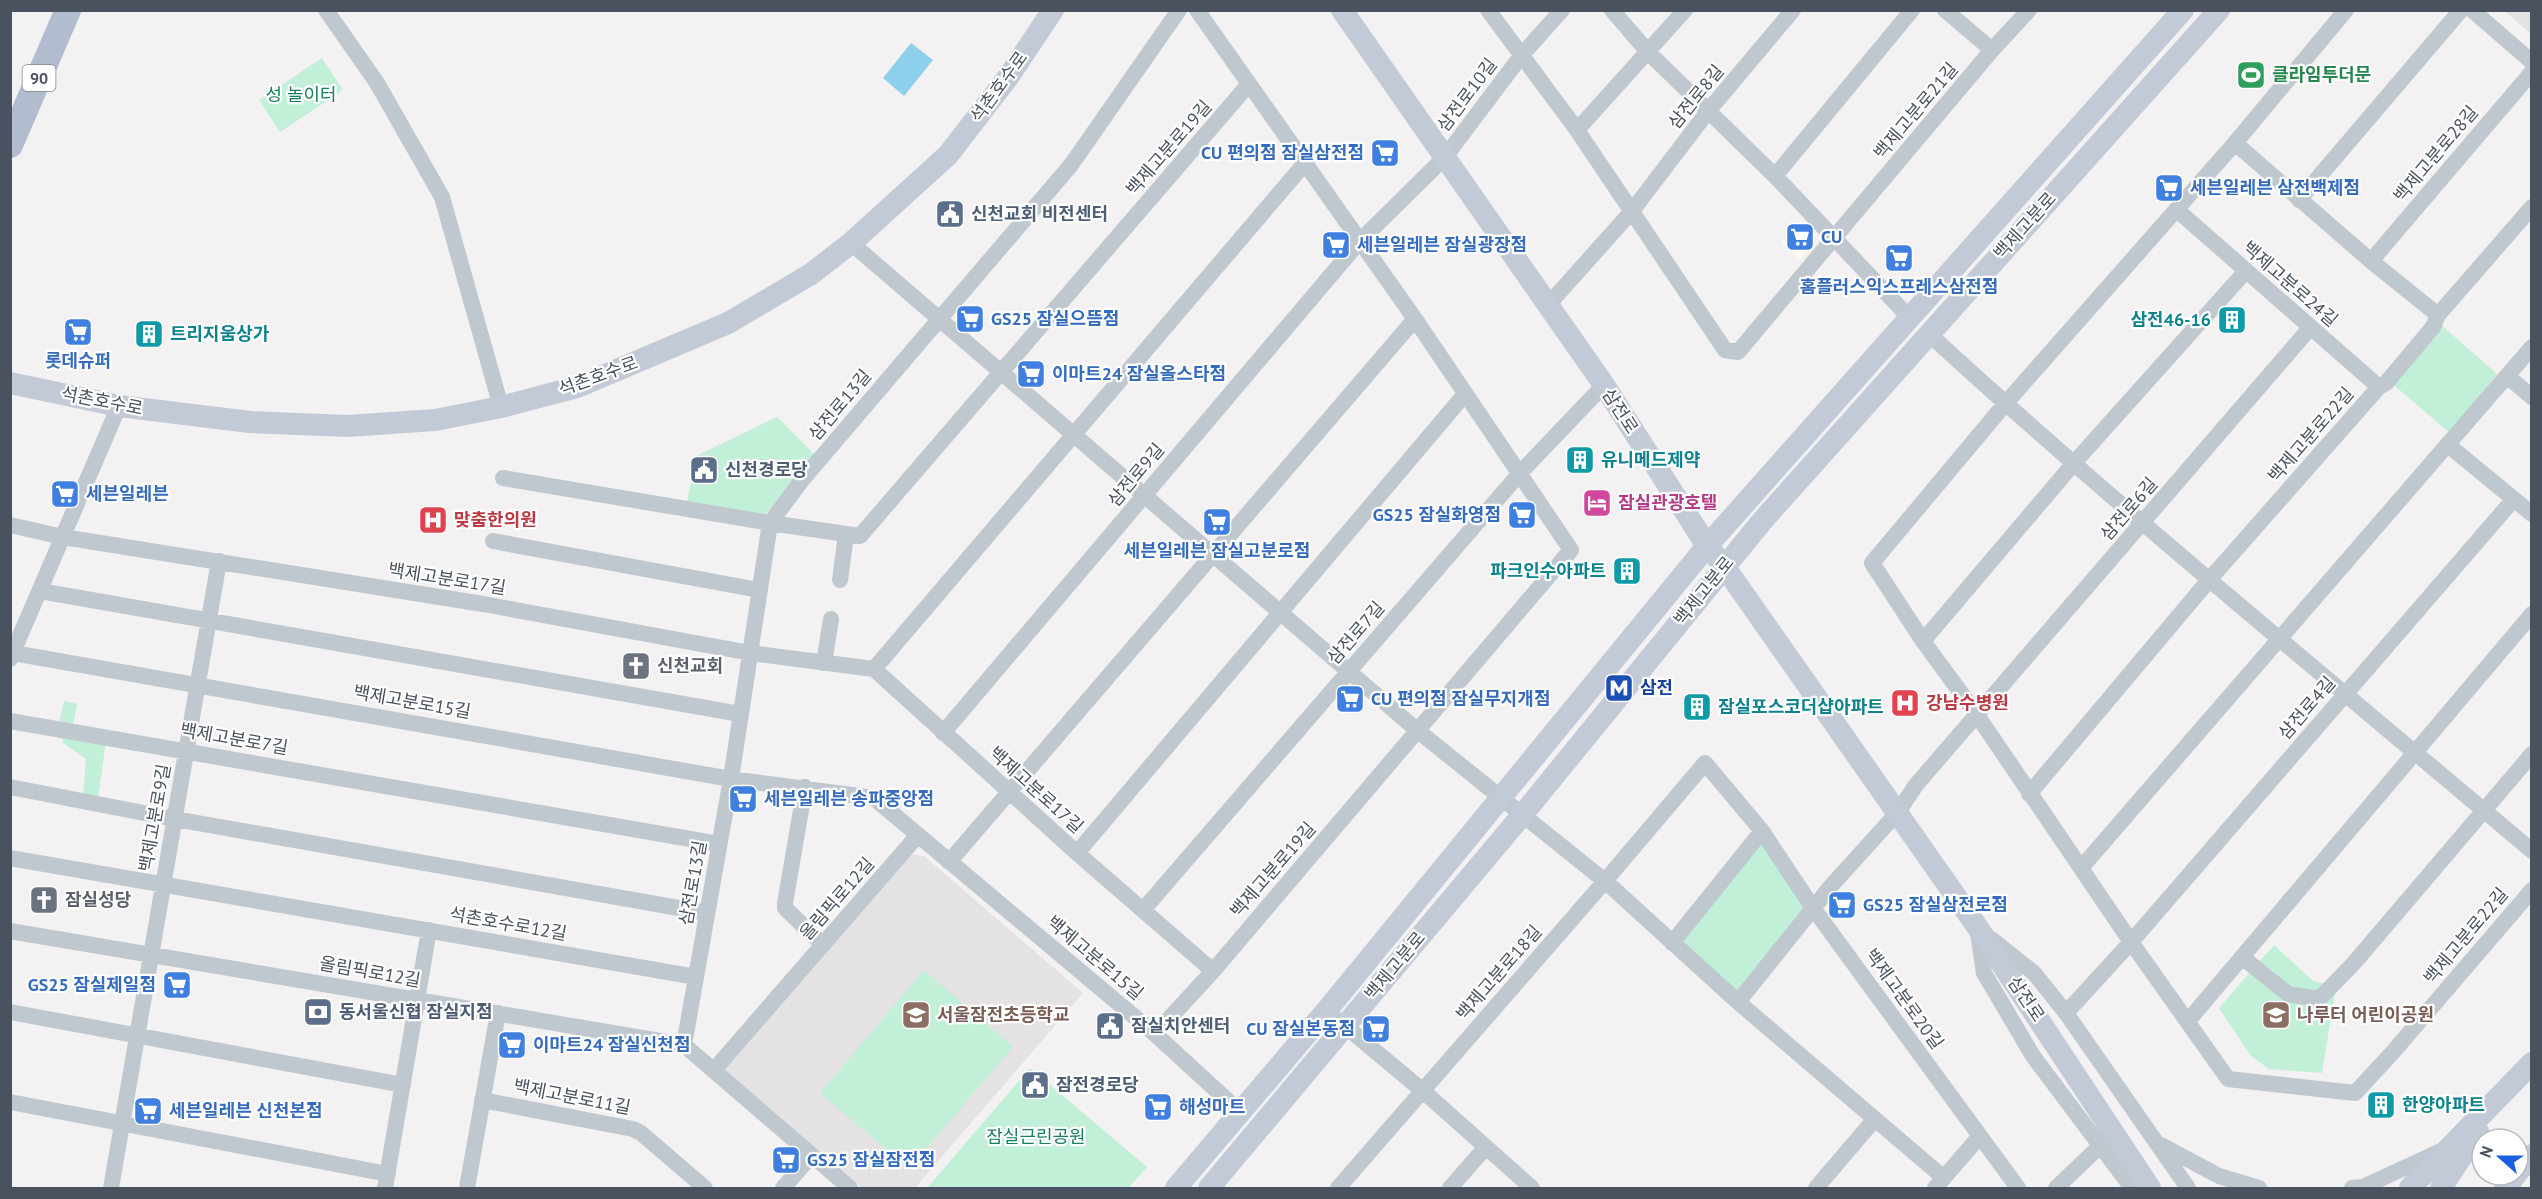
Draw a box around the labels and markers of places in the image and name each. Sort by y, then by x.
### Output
sports icon: 클라임투더문 [2235,59,2267,91]
place label: 클라임투더문 [2272,63,2371,86]
supermarket icon: CU 편의점 잠실삼전점 [1369,137,1401,169]
place label: CU 편의점 잠실삼전점 [1201,141,1364,164]
supermarket icon: 세븐일레븐 삼전백제점 [2153,172,2185,204]
place label: 세븐일레븐 삼전백제점 [2190,176,2360,199]
public building icon: 신천교회 비전센터 [934,198,966,230]
place label: 신천교회 비전센터 [971,202,1108,225]
supermarket icon: CU [1784,221,1816,253]
place label: CU [1821,225,1842,248]
supermarket icon: 세븐일레븐 잠실광장점 [1320,229,1352,261]
place label: 세븐일레븐 잠실광장점 [1357,233,1527,256]
supermarket icon: 홈플러스익스프레스삼전점 [1883,242,1915,274]
place label: 홈플러스익스프레스삼전점 [1800,275,1998,298]
supermarket icon: GS25 잠실으뜸점 [954,303,986,335]
building icon: 삼전46-16 [2216,304,2248,336]
place label: GS25 잠실으뜸점 [991,307,1119,330]
place label: 삼전46-16 [2131,308,2211,331]
supermarket icon: 롯데슈퍼 [62,316,94,348]
building icon: 트리지움상가 [133,318,165,350]
place label: 트리지움상가 [170,322,270,345]
place label: 롯데슈퍼 [45,349,111,372]
supermarket icon: 이마트24 잠실올스타점 [1015,358,1047,390]
place label: 이마트24 잠실올스타점 [1052,362,1226,385]
building icon: 유니메드제약 [1564,444,1596,476]
place label: 유니메드제약 [1601,448,1701,471]
public building icon: 신천경로당 [688,454,720,486]
place label: 신천경로당 [725,458,808,481]
supermarket icon: 세븐일레븐 [49,478,81,510]
place label: 세븐일레븐 [86,482,169,505]
hotel icon: 잠실관광호텔 [1581,487,1613,519]
place label: 잠실관광호텔 [1618,491,1717,514]
supermarket icon: GS25 잠실화영점 [1506,499,1538,531]
place label: GS25 잠실화영점 [1373,503,1501,526]
hospital icon: 맞춤한의원 [417,504,449,536]
supermarket icon: 세븐일레븐 잠실고분로점 [1201,506,1233,538]
place label: 맞춤한의원 [454,508,537,531]
place label: 세븐일레븐 잠실고분로점 [1124,539,1310,562]
building icon: 파크인수아파트 [1611,555,1643,587]
place label: 파크인수아파트 [1490,559,1606,582]
church icon: 신천교회 [620,650,652,682]
place label: 신천교회 [657,654,723,677]
metro station icon: 삼전 [1603,672,1635,704]
place label: 삼전 [1640,676,1673,699]
supermarket icon: CU 편의점 잠실무지개점 [1334,683,1366,715]
place label: CU 편의점 잠실무지개점 [1371,687,1551,710]
hospital icon: 강남수병원 [1889,687,1921,719]
building icon: 잠실포스코더샵아파트 [1681,691,1713,723]
place label: 강남수병원 [1926,691,2009,714]
place label: 잠실포스코더샵아파트 [1718,695,1884,718]
supermarket icon: 세븐일레븐 송파중앙점 [727,783,759,815]
place label: 세븐일레븐 송파중앙점 [764,787,934,810]
church icon: 잠실성당 [28,884,60,916]
place label: 잠실성당 [65,888,131,911]
supermarket icon: GS25 잠실삼전로점 [1826,889,1858,921]
place label: GS25 잠실삼전로점 [1863,893,2008,916]
supermarket icon: GS25 잠실제일점 [161,969,193,1001]
place label: GS25 잠실제일점 [28,973,156,996]
bank icon: 동서울신협 잠실지점 [302,996,334,1028]
school or university icon: 서울잠전초등학교 [900,999,932,1031]
school or university icon: 나루터 어린이공원 [2260,999,2292,1031]
place label: 동서울신협 잠실지점 [339,1000,493,1023]
place label: 서울잠전초등학교 [937,1003,1069,1026]
place label: 나루터 어린이공원 [2297,1003,2434,1026]
public building icon: 잠실치안센터 [1094,1010,1126,1042]
supermarket icon: CU 잠실본동점 [1360,1013,1392,1045]
place label: 잠실치안센터 [1131,1014,1230,1037]
place label: CU 잠실본동점 [1246,1017,1355,1040]
supermarket icon: 이마트24 잠실신천점 [496,1029,528,1061]
place label: 이마트24 잠실신천점 [533,1033,690,1056]
public building icon: 잠전경로당 [1019,1069,1051,1101]
place label: 잠전경로당 [1056,1073,1139,1096]
building icon: 한양아파트 [2365,1089,2397,1121]
supermarket icon: 해성마트 [1142,1091,1174,1123]
place label: 한양아파트 [2402,1093,2485,1116]
supermarket icon: 세븐일레븐 신천본점 [132,1095,164,1127]
place label: 해성마트 [1179,1095,1245,1118]
place label: 세븐일레븐 신천본점 [169,1099,323,1122]
supermarket icon: GS25 잠실잠전점 [770,1144,802,1176]
place label: GS25 잠실잠전점 [807,1148,935,1171]

